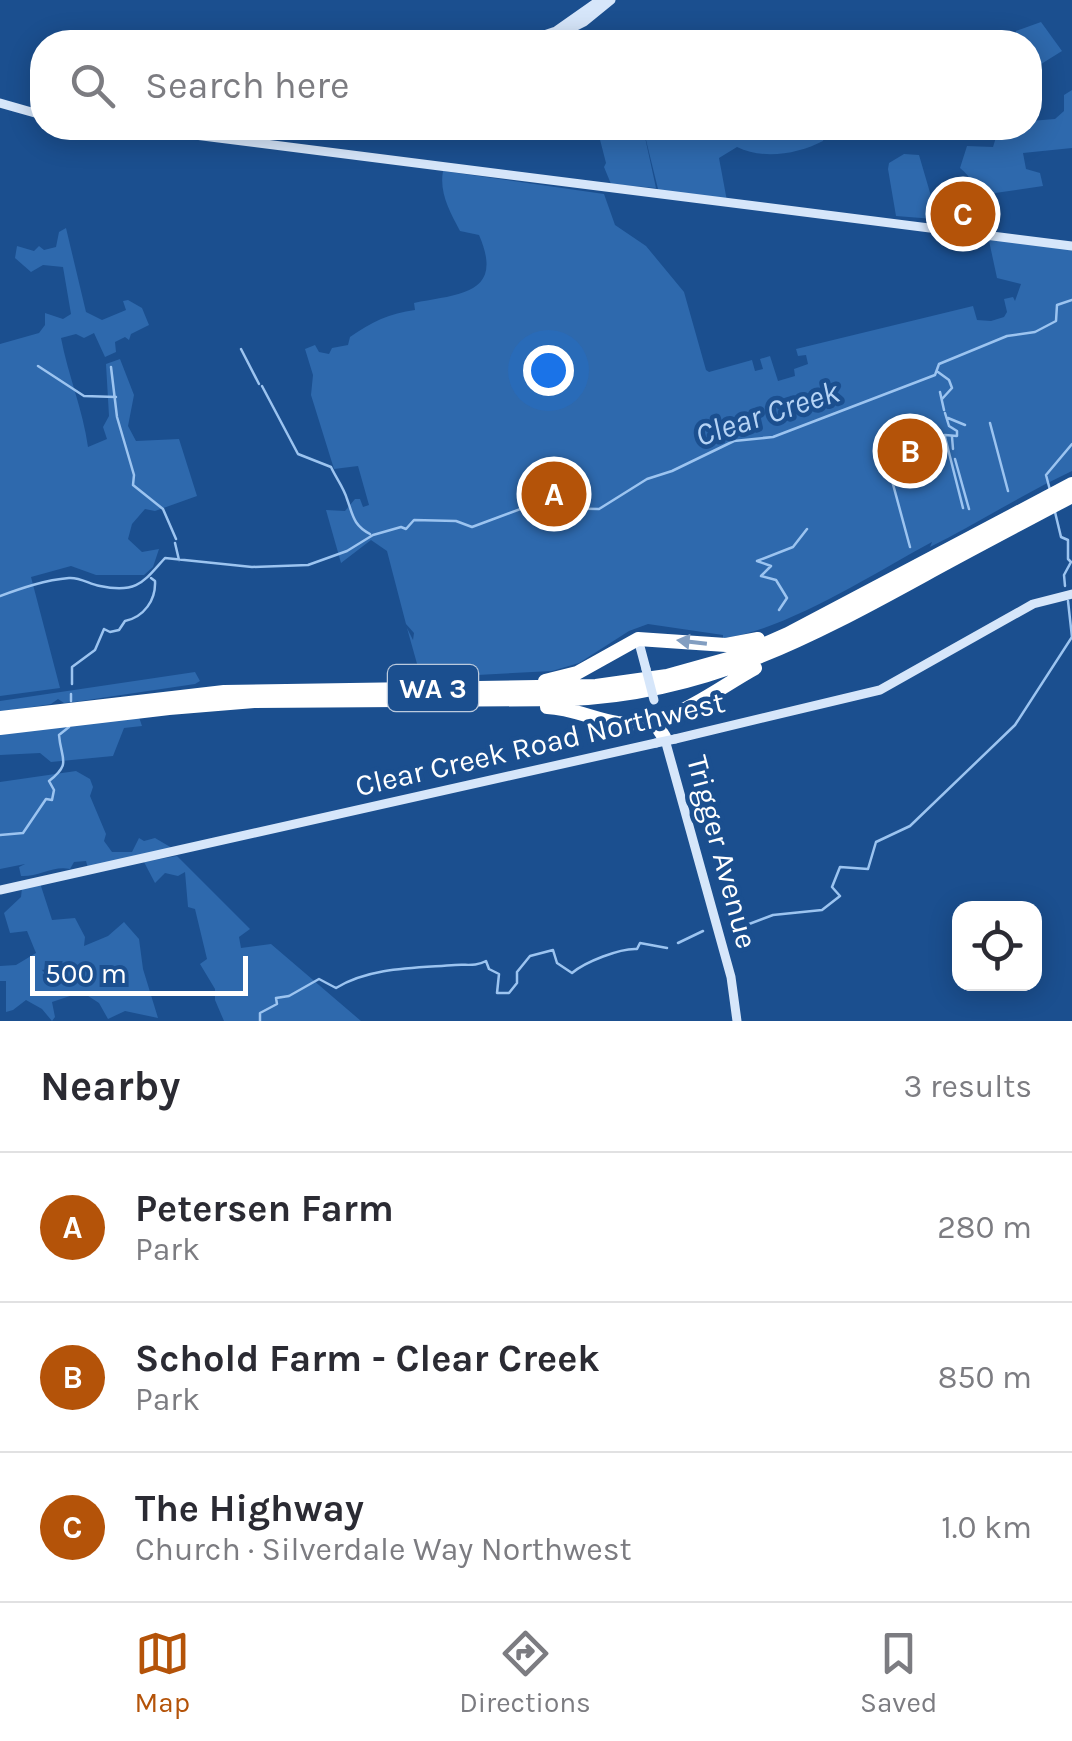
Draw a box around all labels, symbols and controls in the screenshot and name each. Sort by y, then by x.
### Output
search box [30,30,1042,140]
icon: search [65,58,120,113]
text: Search here [145,63,349,108]
pin: C [930,176,996,252]
your location [523,345,574,396]
water label: Clear Creek [691,373,844,454]
pin: B [878,414,942,488]
pin: A [522,456,586,532]
one-way arrow [675,634,707,650]
road number: WA 3 [388,665,478,711]
street label: Clear Creek Road Northwest [352,684,728,804]
street label: Trigger Avenue [679,751,765,953]
map controls [952,901,1042,991]
button: locate [952,901,1042,991]
scale bar [30,951,248,996]
text: 500 m [45,957,127,990]
text: Nearby [40,1061,180,1111]
text: 3 results [904,1068,1032,1105]
text: Petersen Farm [135,1186,394,1231]
text: A [62,1209,83,1246]
text: 280 m [937,1209,1032,1246]
text: Park [135,1231,200,1268]
text: Schold Farm - Clear Creek [135,1336,600,1381]
text: B [62,1359,83,1396]
text: 850 m [938,1359,1032,1396]
text: Park [135,1381,200,1418]
text: The Highway [135,1486,364,1531]
text: C [62,1509,83,1546]
text: 1.0 km [941,1509,1032,1546]
text: Church · Silverdale Way Northwest [135,1531,632,1568]
tab: Map [135,1626,190,1719]
tab: Directions [459,1626,591,1719]
tab: Saved [860,1626,937,1719]

